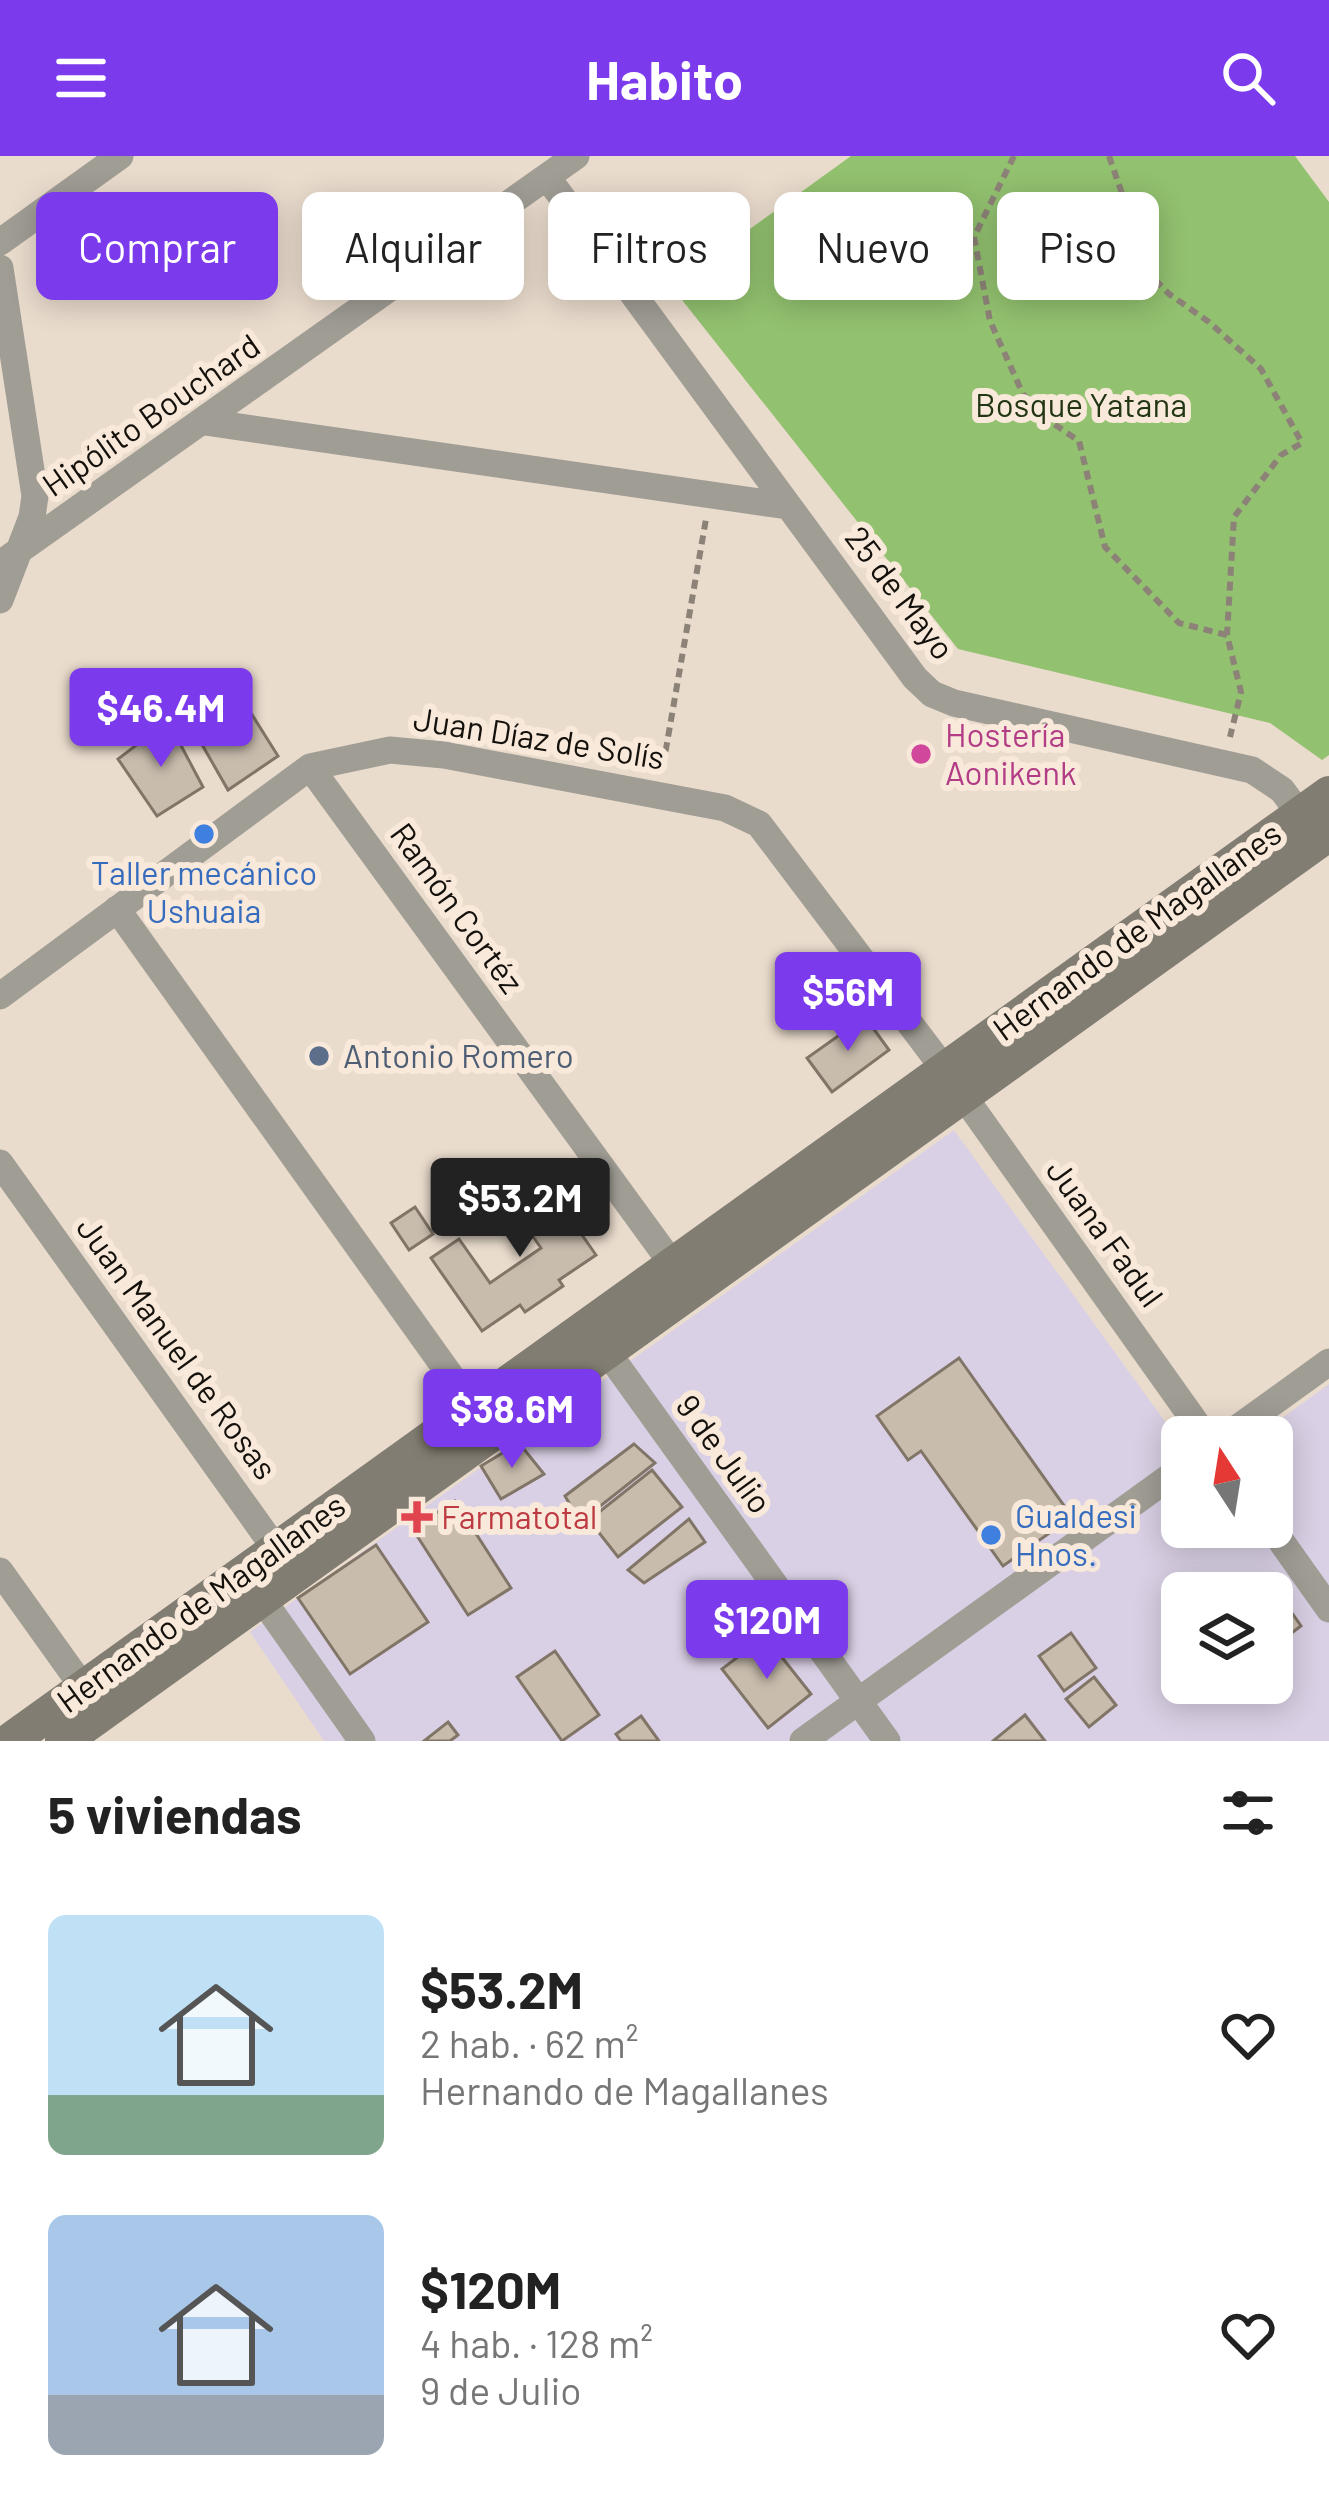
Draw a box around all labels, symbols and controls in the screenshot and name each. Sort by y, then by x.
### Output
icon: menu [48,45,114,111]
icon: search [1215,45,1281,111]
text: Habito [586,46,743,111]
chip: Comprar [36,192,278,300]
chip: Alquilar [302,192,524,300]
chip: Filtros [548,192,750,300]
chip: Nuevo [774,192,973,300]
chip: Piso [997,192,1159,300]
street label: Hipólito Bouchard [34,324,267,504]
park label: Bosque Yatana [975,384,1187,424]
street label: 25 de Mayo [838,518,964,667]
pin: $46.4M [63,668,259,770]
text: $46.4M [97,683,225,730]
street label: Juan Díaz de Solís [411,697,667,777]
place label: Hostería Aonikenk [945,714,1077,792]
marker: Hostería Aonikenk [908,741,934,767]
street label: Hernando de Magallanes [985,812,1288,1048]
street label: Ramón Cortéz [383,815,533,1000]
marker: Taller mecánico Ushuaia [191,821,217,847]
place label: Taller mecánico Ushuaia [91,852,317,930]
pin: $56M [777,952,919,1054]
text: $56M [802,967,894,1014]
place label: Antonio Romero [343,1035,574,1075]
marker: Antonio Romero [306,1043,332,1069]
street label: Juana Fadul [1039,1151,1173,1314]
pin: $53.2M [422,1158,618,1260]
text: $53.2M [458,1173,582,1220]
street label: Juan Manuel de Rosas [69,1208,286,1486]
pin: $38.6M [414,1369,610,1471]
text: $38.6M [450,1384,574,1431]
street label: 9 de Julio [668,1386,781,1520]
north arrow [1161,1416,1293,1548]
map controls [1161,1416,1293,1704]
street label: Hernando de Magallanes [49,1484,352,1720]
place label: Gualdesi Hnos. [1015,1495,1137,1573]
place label: Farmatotal [441,1496,597,1536]
marker: Farmatotal [404,1504,430,1530]
marker: Gualdesi Hnos. [978,1522,1004,1548]
button: layers [1161,1572,1293,1704]
pin: $120M [683,1580,851,1682]
text: $120M [713,1595,821,1642]
icon: filters [1215,1780,1281,1846]
text: 5 viviendas [48,1783,302,1844]
text: $53.2M [420,1958,583,2019]
icon: home [144,1963,288,2107]
icon: heart [1215,2002,1281,2068]
text: 2 hab. · 62 m² [420,2019,639,2066]
text: Hernando de Magallanes [420,2066,829,2113]
text: $120M [420,2258,561,2319]
icon: home [144,2263,288,2407]
icon: heart [1215,2302,1281,2368]
text: 4 hab. · 128 m² [420,2319,653,2366]
text: 9 de Julio [420,2366,582,2413]

